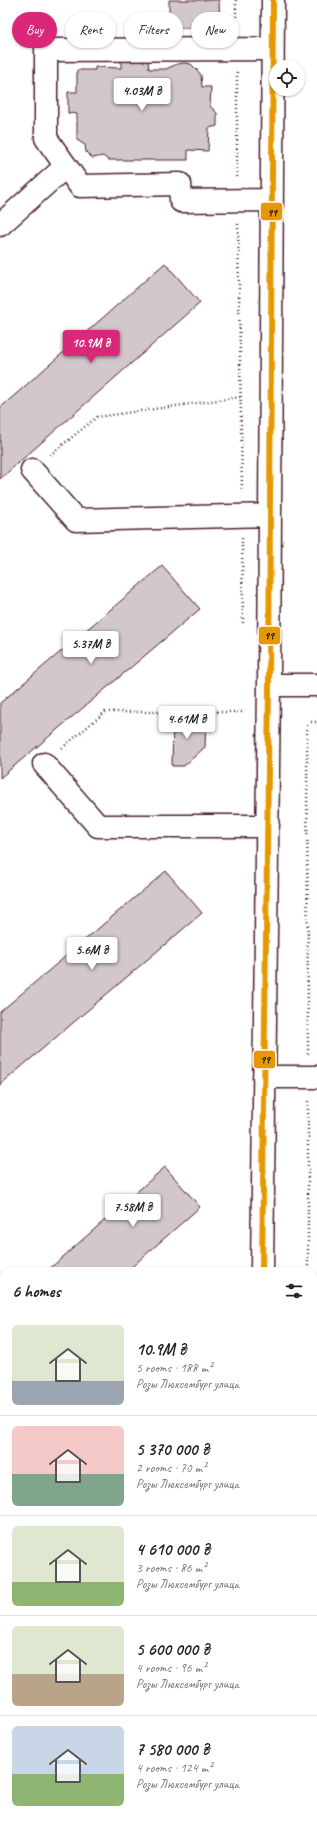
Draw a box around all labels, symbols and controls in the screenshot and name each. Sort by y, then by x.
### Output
chip: Buy [12,12,57,48]
chip: Rent [65,12,116,48]
chip: Filters [124,12,183,48]
chip: New [191,12,239,48]
map controls [269,60,305,96]
button: locate [269,60,305,96]
pin: 4.03M ₴ [105,78,179,112]
text: 4.03M ₴ [123,83,161,99]
line badge: 99 [260,202,283,221]
text: 99 [267,205,278,219]
pin: 10.9M ₴ [54,330,128,364]
text: 10.9M ₴ [72,335,110,351]
line badge: 99 [258,626,281,645]
text: 99 [264,628,275,642]
pin: 5.37M ₴ [54,631,128,665]
text: 5.37M ₴ [72,636,110,652]
pin: 4.61M ₴ [150,706,224,740]
text: 4.61M ₴ [168,711,207,727]
pin: 5.6M ₴ [59,937,125,971]
text: 5.6M ₴ [76,942,108,958]
line badge: 99 [253,1050,276,1069]
text: 99 [260,1052,271,1066]
pin: 7.58M ₴ [96,1194,170,1228]
text: 7.58M ₴ [114,1199,152,1215]
icon: filters [283,1280,305,1302]
text: 6 homes [12,1281,60,1302]
text: 10.9M ₴ [136,1339,186,1360]
icon: home [44,1341,92,1389]
text: 5 rooms · 188 m² [136,1360,212,1376]
text: Розы Люксембург улица [136,1376,239,1392]
text: 5 370 000 ₴ [136,1439,209,1460]
icon: home [44,1442,92,1490]
text: 2 rooms · 70 m² [136,1460,206,1476]
text: Розы Люксембург улица [136,1476,239,1492]
text: 4 610 000 ₴ [136,1539,210,1560]
icon: home [44,1542,92,1590]
text: 3 rooms · 86 m² [136,1560,206,1576]
text: Розы Люксембург улица [136,1576,239,1592]
text: 5 600 000 ₴ [136,1639,210,1660]
icon: home [44,1642,92,1690]
text: 4 rooms · 96 m² [136,1660,206,1676]
text: Розы Люксембург улица [136,1676,239,1692]
text: 7 580 000 ₴ [136,1739,209,1760]
icon: home [44,1742,92,1790]
text: 4 rooms · 124 m² [136,1760,212,1776]
text: Розы Люксембург улица [136,1776,239,1792]

